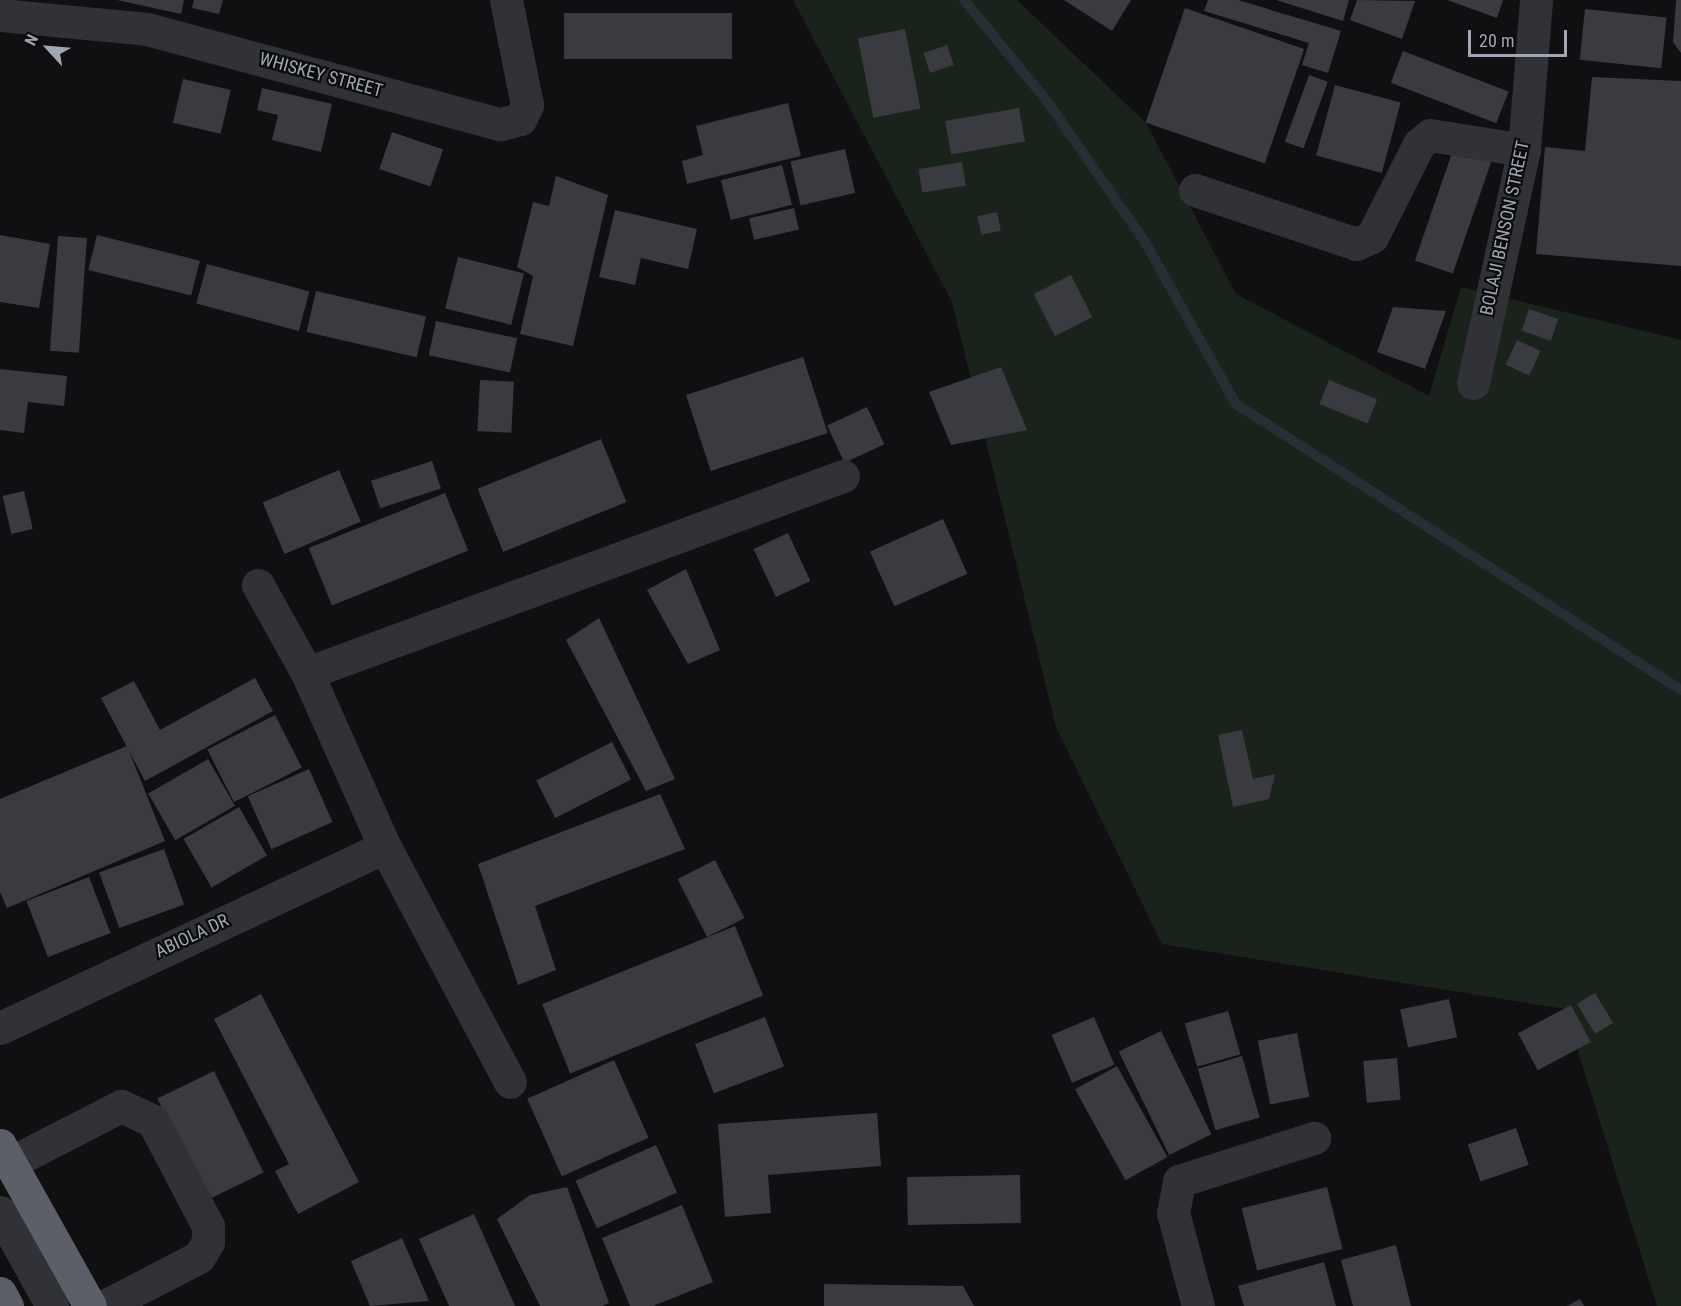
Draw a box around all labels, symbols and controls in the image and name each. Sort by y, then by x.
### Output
north arrow [18,18,78,78]
scale bar [1471,18,1570,56]
text: 20 m [1479,30,1514,51]
text: N [21,31,42,48]
street label: WHISKEY STREET [257,48,385,102]
street label: BOLAJI BENSON STREET [1476,139,1534,317]
street label: ABIOLA DR [152,910,232,962]

